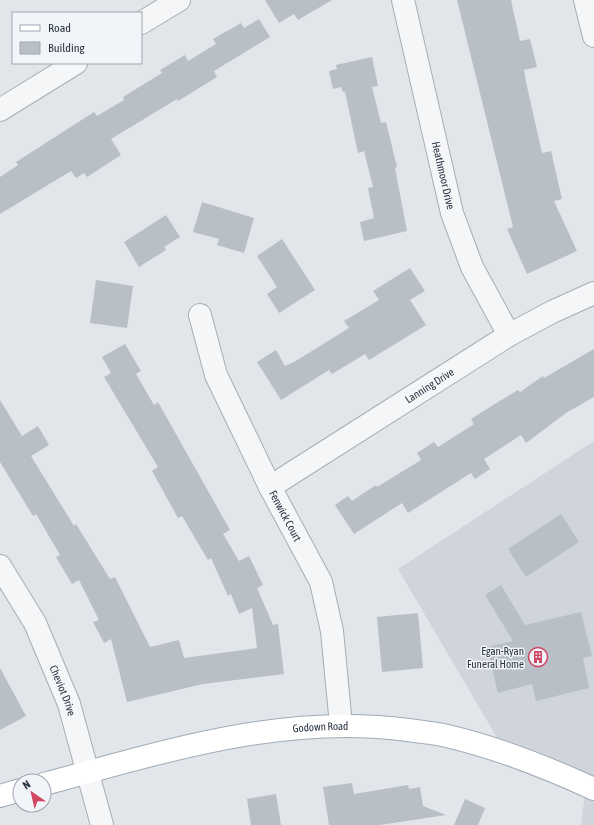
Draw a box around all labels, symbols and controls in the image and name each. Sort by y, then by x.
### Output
legend [12,12,142,64]
text: Road [48,21,71,35]
text: Building [48,41,86,55]
street label: Heathmoor Drive [430,140,457,211]
street label: Lanning Drive [403,366,456,406]
street label: Fenwick Court [267,488,304,543]
place label: Egan-Ryan Funeral Home [467,645,524,670]
building icon: Egan-Ryan Funeral Home [527,646,549,668]
street label: Cheviot Drive [47,663,78,717]
street label: Godown Road [292,720,348,734]
north arrow [12,773,52,813]
text: N [20,778,32,792]

